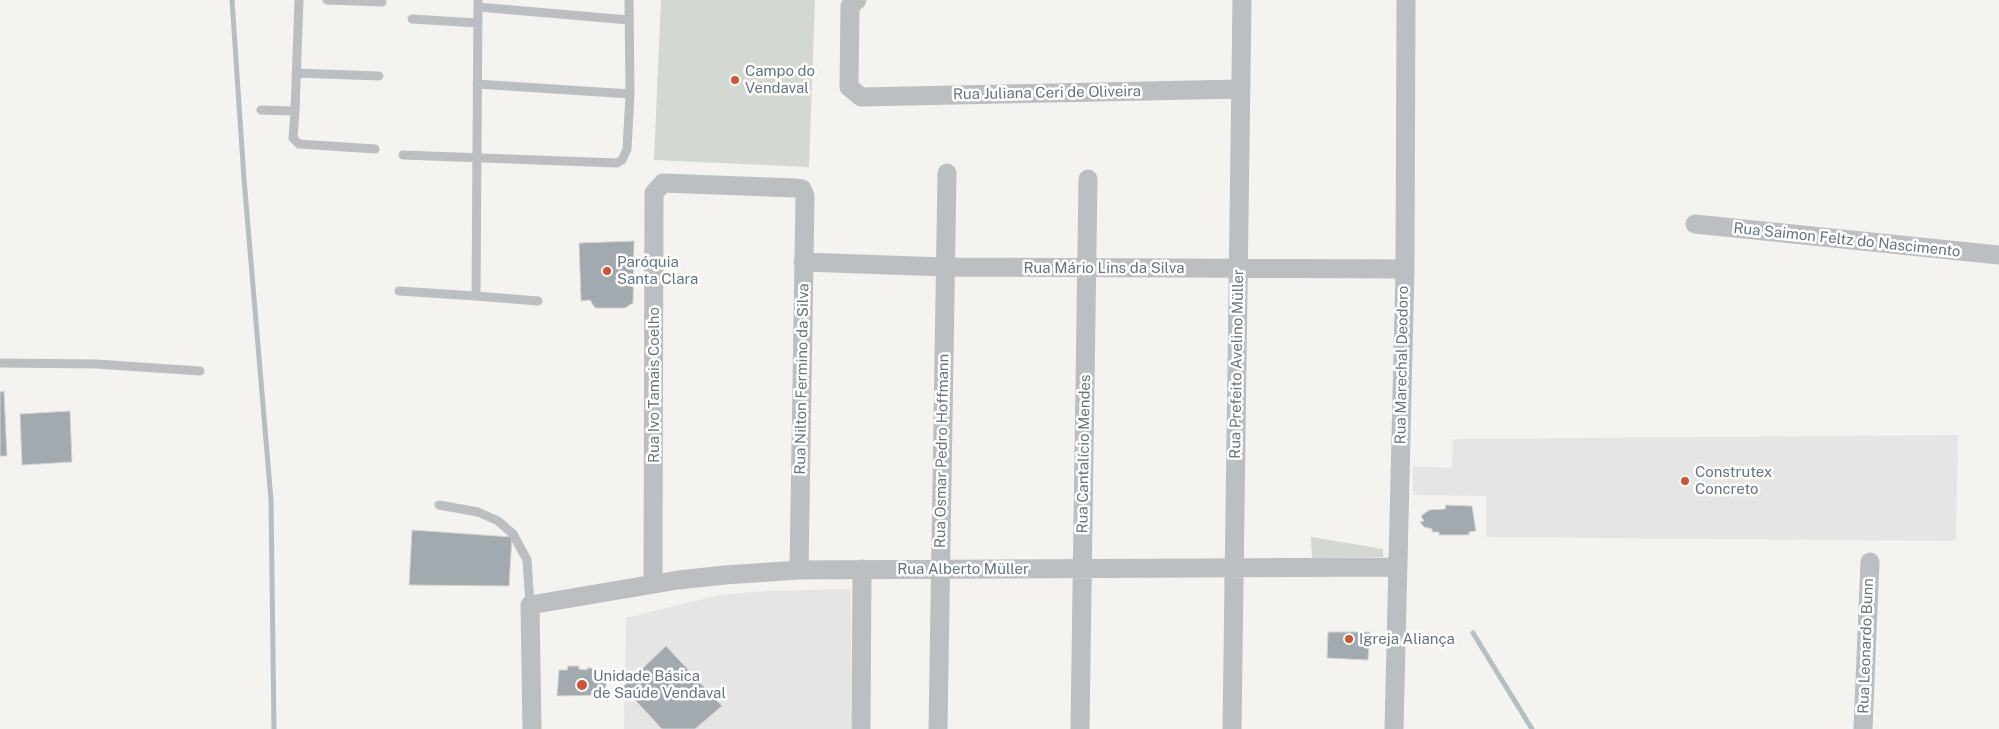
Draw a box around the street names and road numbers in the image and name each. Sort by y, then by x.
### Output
street label: Rua Juliana Ceri de Oliveira [953,82,1141,104]
street label: Rua Saimon Feltz do Nascimento [1733,219,1961,261]
street label: Rua Mário Lins da Silva [1024,259,1184,277]
street label: Rua Prefeito Avelino Müller [1226,269,1248,459]
street label: Rua Nilton Fermino da Silva [791,283,813,475]
street label: Rua Marechal Deodoro [1392,286,1412,444]
street label: Rua Ivo Tamais Coelho [645,307,663,463]
street label: Rua Osmar Pedro Hoffmann [931,354,953,548]
street label: Rua Cantalício Mendes [1074,374,1094,534]
street label: Rua Alberto Müller [897,560,1029,578]
street label: Rua Leonardo Bunn [1855,578,1877,714]

